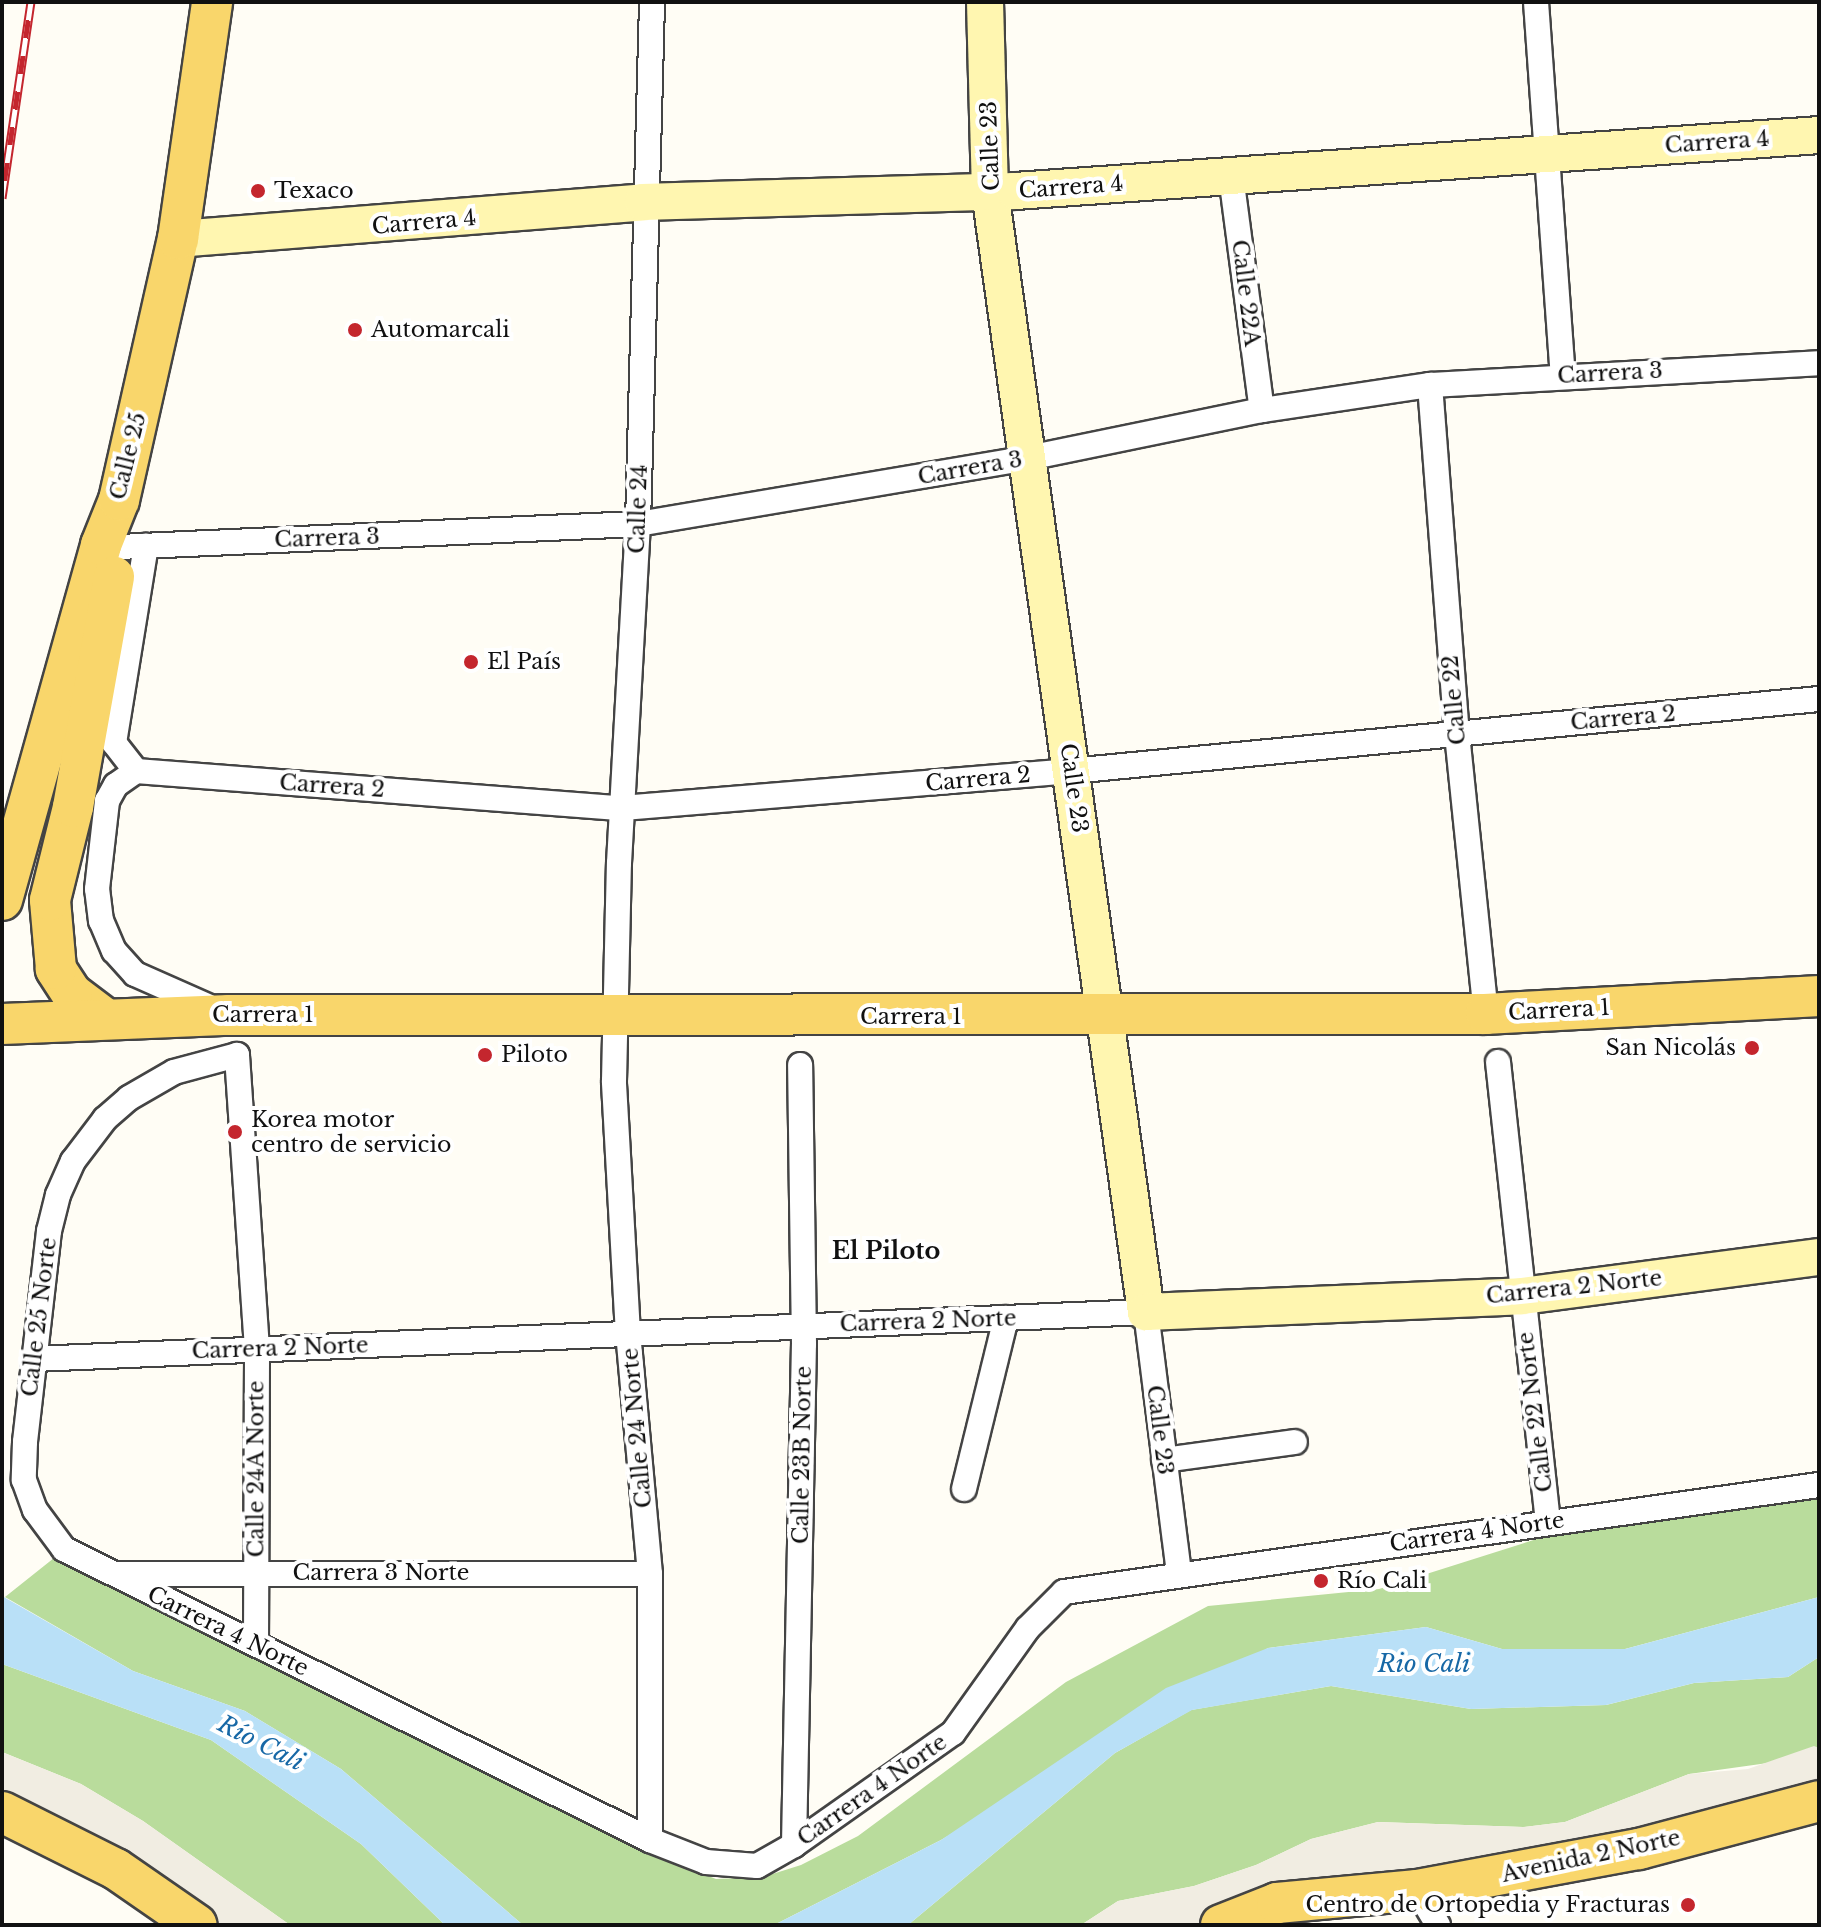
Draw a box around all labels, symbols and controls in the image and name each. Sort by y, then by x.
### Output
street label: Calle 23 [975,100,1005,192]
street label: Carrera 4 [1664,125,1770,159]
street label: Carrera 4 [1018,170,1124,204]
place label: Texaco [274,178,354,204]
marker: Texaco [249,182,267,200]
street label: Carrera 4 [371,204,477,240]
street label: Calle 22A [1226,238,1266,348]
place label: Automarcali [371,317,510,343]
marker: Automarcali [346,321,364,339]
street label: Carrera 3 [1557,357,1663,389]
street label: Calle 25 [104,410,152,502]
street label: Carrera 3 [916,446,1024,490]
street label: Calle 24 [623,464,653,554]
street label: Carrera 3 [274,523,380,553]
place label: El País [487,649,561,675]
marker: El País [462,653,480,671]
street label: Calle 22 [1437,654,1471,746]
street label: Carrera 2 [1569,700,1677,736]
street label: Calle 23 [1055,742,1093,834]
street label: Carrera 2 [924,761,1032,797]
street label: Carrera 2 [278,769,386,803]
street label: Carrera 1 [1507,994,1611,1026]
street label: Carrera 1 [212,1002,314,1028]
street label: Carrera 1 [860,1004,962,1030]
place label: San Nicolás [1606,1035,1736,1061]
marker: San Nicolás [1743,1039,1761,1057]
place label: Piloto [501,1042,568,1068]
marker: Piloto [476,1046,494,1064]
place label: Korea motor centro de servicio [251,1106,451,1158]
marker: Korea motor centro de servicio [226,1123,244,1141]
street label: Calle 25 Norte [16,1236,62,1398]
district label: El Piloto [832,1237,940,1265]
street label: Carrera 2 Norte [1485,1265,1663,1309]
street label: Carrera 2 Norte [839,1305,1017,1337]
street label: Calle 22 Norte [1512,1330,1558,1494]
street label: Carrera 2 Norte [191,1332,369,1364]
street label: Calle 24 Norte [617,1347,657,1509]
street label: Calle 23B Norte [787,1366,817,1544]
street label: Calle 24A Norte [243,1380,269,1558]
street label: Calle 23 [1141,1384,1179,1476]
street label: Carrera 4 Norte [1388,1507,1566,1557]
street label: Carrera 3 Norte [292,1560,470,1586]
place label: Río Cali [1337,1568,1427,1594]
marker: Río Cali [1312,1572,1330,1590]
street label: Carrera 4 Norte [143,1580,313,1682]
water label: Rio Cali [1378,1650,1470,1678]
water label: Río Cali [213,1709,309,1777]
street label: Carrera 4 Norte [792,1729,952,1851]
street label: Avenida 2 Norte [1499,1824,1683,1888]
place label: Centro de Ortopedia y Fracturas [1304,1892,1670,1918]
marker: Centro de Ortopedia y Fracturas [1677,1894,1699,1916]

